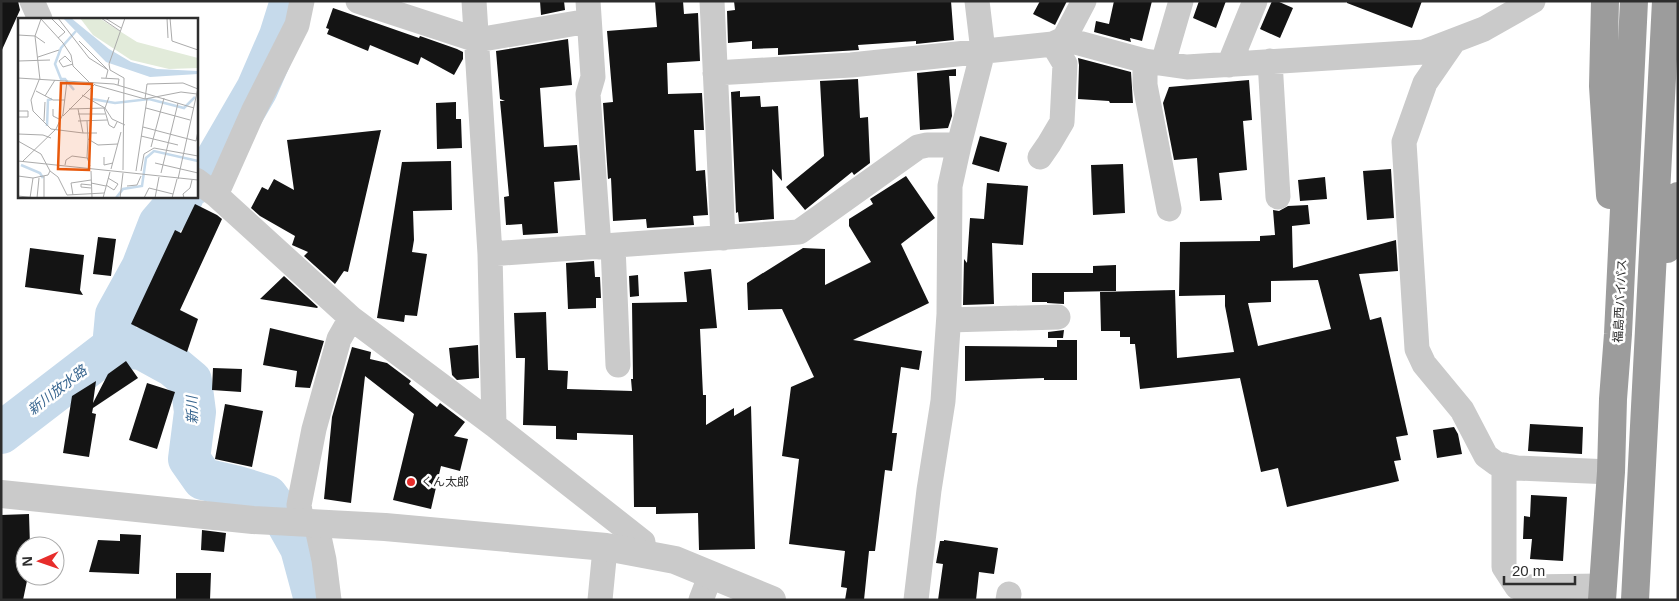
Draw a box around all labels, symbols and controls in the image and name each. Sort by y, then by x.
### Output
inset map [18,18,198,198]
street label: 福島西バイパス [1611,259,1629,343]
water label: 新川放水路 [24,362,90,418]
water label: 新川 [184,394,200,424]
place label: くん太郎 [421,475,469,489]
marker: くん太郎 [405,476,417,488]
north arrow [15,536,65,586]
scale bar [1504,554,1575,586]
text: N [19,556,35,567]
text: 20 m [1512,562,1545,579]

